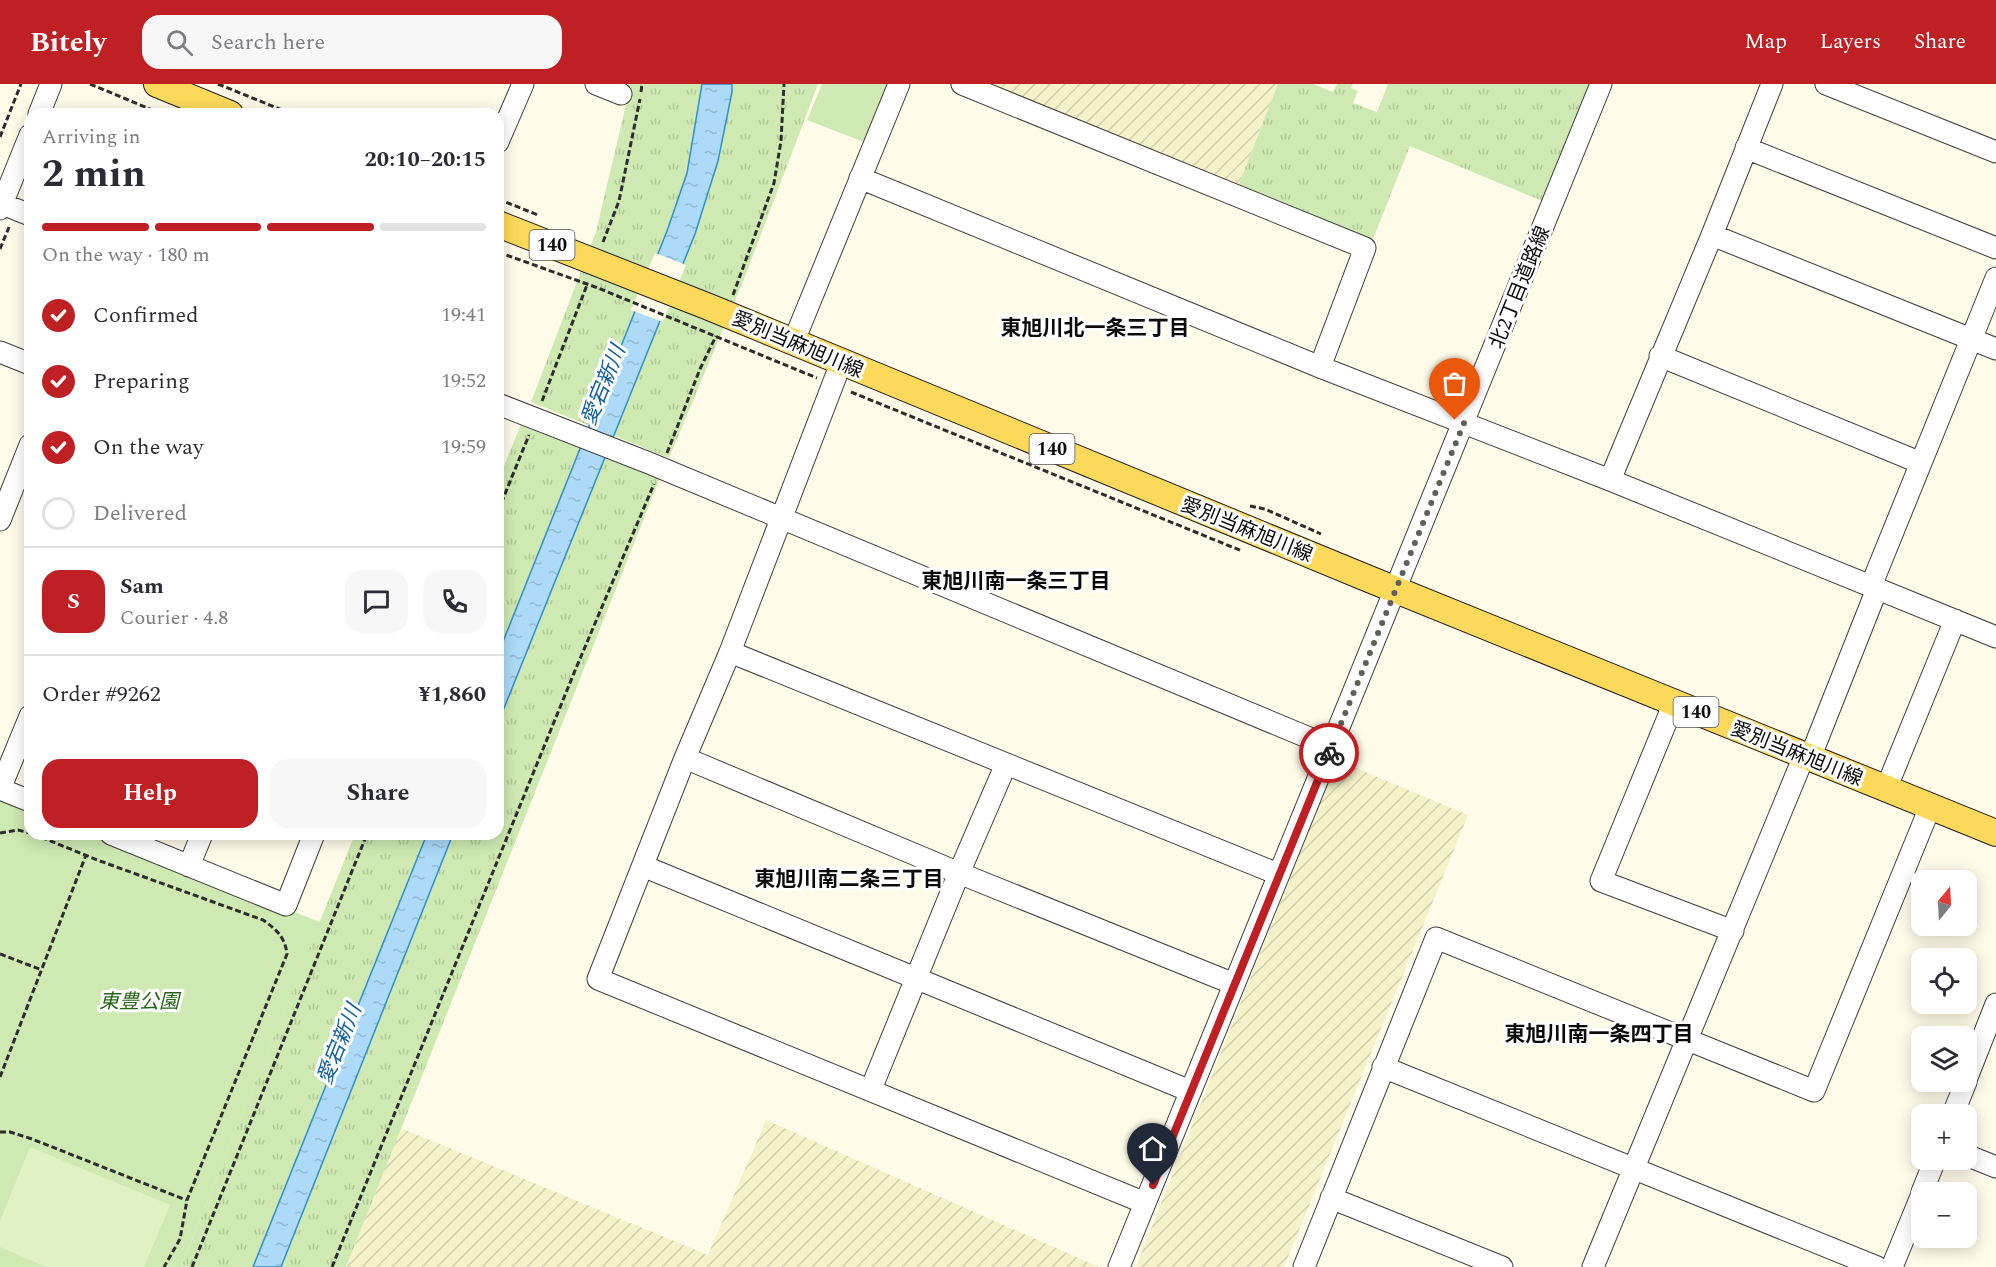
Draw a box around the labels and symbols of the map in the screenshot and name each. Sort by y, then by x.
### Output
street label: 北2丁目道路線 [1482,221,1558,353]
road number: 140 [530,230,574,260]
street label: 愛別当麻旭川線 [727,304,868,386]
district label: 東旭川北一条三丁目 [1001,313,1190,345]
water label: 愛宕新川 [573,339,635,430]
pin [1429,358,1480,420]
road number: 140 [1030,434,1074,464]
street label: 愛別当麻旭川線 [1176,490,1317,570]
district label: 東旭川南一条三丁目 [922,566,1111,598]
road number: 140 [1674,697,1718,727]
street label: 愛別当麻旭川線 [1726,714,1867,794]
courier [1299,723,1359,783]
district label: 東旭川南二条三丁目 [755,864,944,896]
north arrow [1911,870,1977,936]
park label: 東豊公園 [99,987,182,1017]
water label: 愛宕新川 [309,998,371,1089]
district label: 東旭川南一条四丁目 [1505,1019,1694,1051]
pin [1127,1123,1178,1185]

